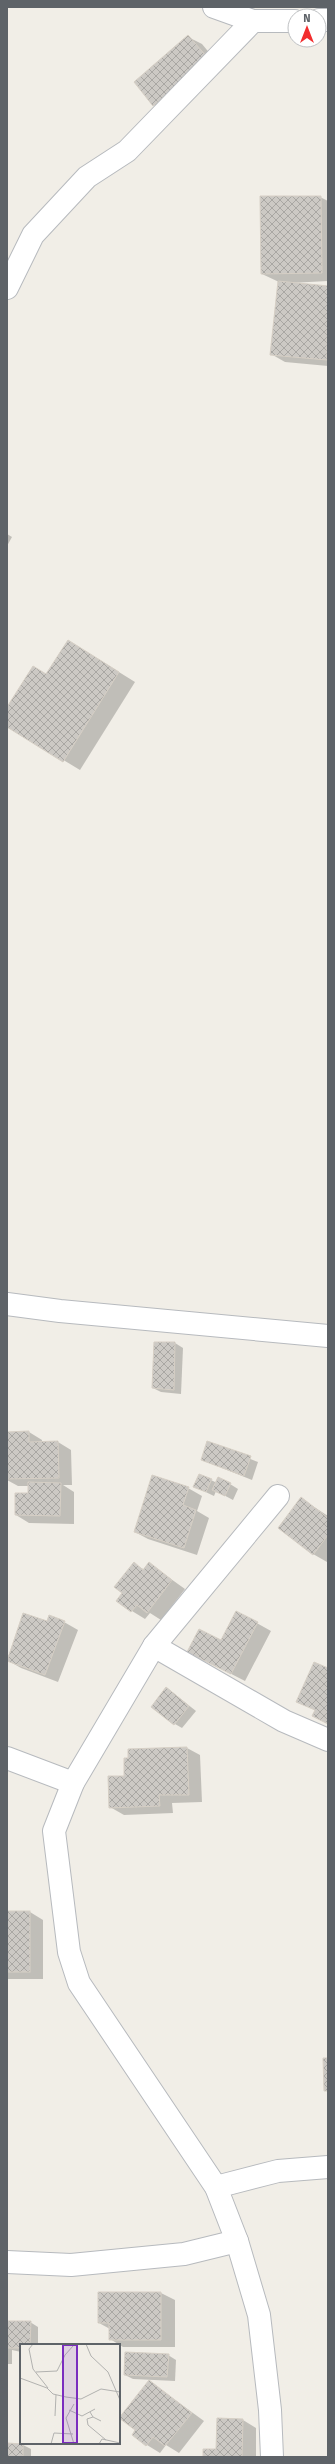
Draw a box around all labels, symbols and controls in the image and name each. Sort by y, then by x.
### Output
north arrow [287,8,327,48]
text: N [303,12,311,25]
inset map [20,2344,120,2444]

